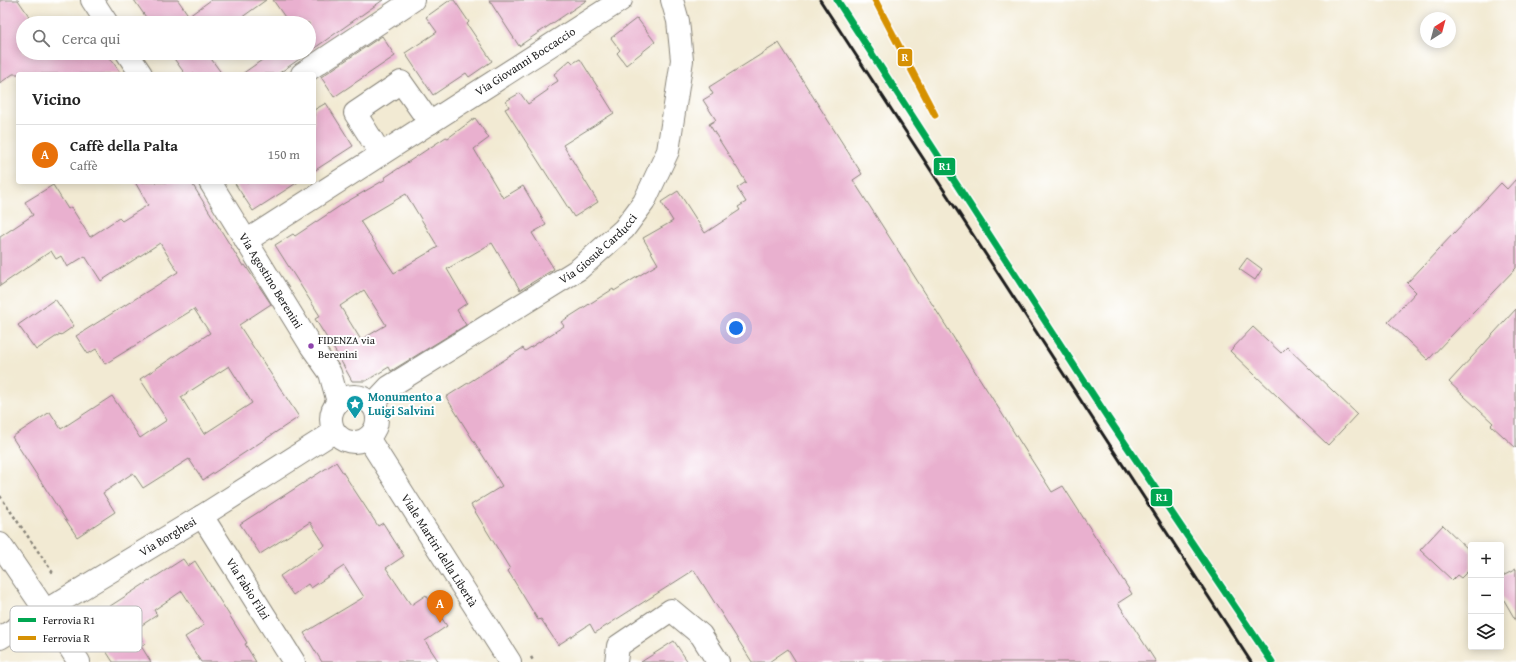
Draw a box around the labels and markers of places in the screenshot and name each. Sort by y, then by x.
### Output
place label: FIDENZA via Berenini [318,332,376,362]
marker: FIDENZA via Berenini [306,341,316,351]
place label: Monumento a Luigi Salvini [368,388,443,419]
place icon: Monumento a Luigi Salvini [345,394,365,419]
pin: A [427,590,453,623]

